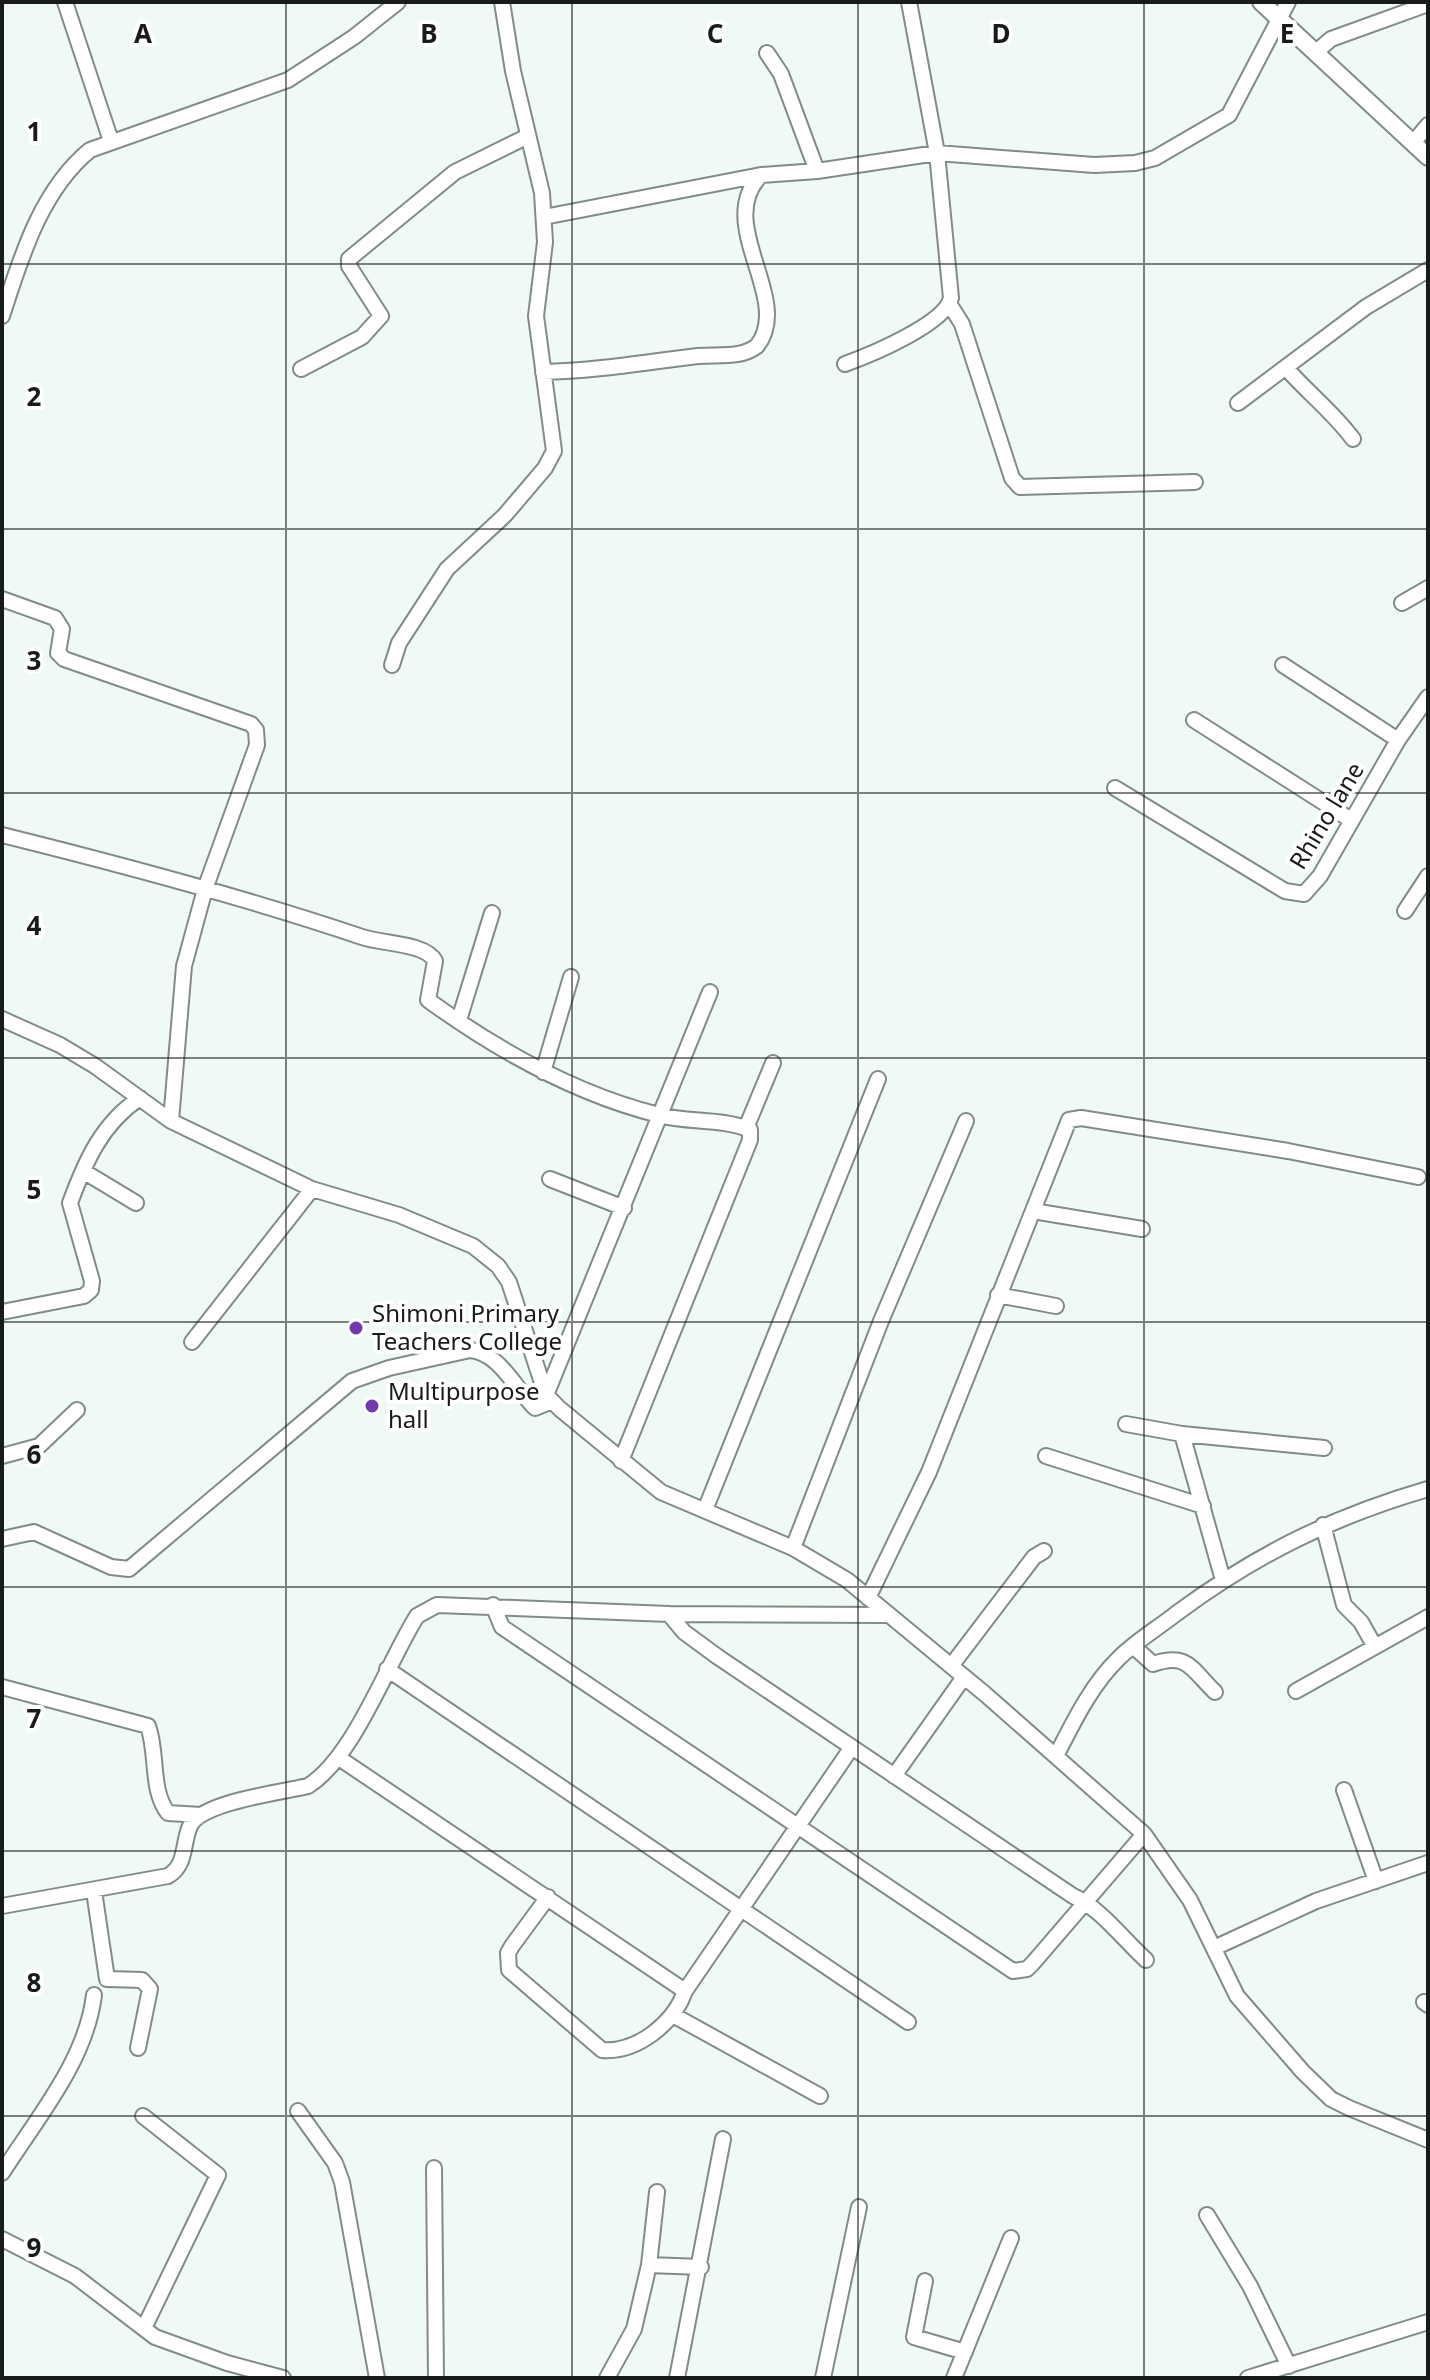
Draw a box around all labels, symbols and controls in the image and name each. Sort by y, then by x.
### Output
text: A [134,15,152,51]
text: B [420,15,438,51]
text: C [707,15,723,51]
text: D [991,15,1011,51]
text: E [1280,15,1294,51]
text: 1 [27,113,41,149]
text: 2 [27,378,42,414]
text: 3 [27,642,41,678]
street label: Rhino lane [1281,755,1371,875]
text: 4 [27,907,42,943]
text: 5 [27,1171,41,1207]
place label: Shimoni Primary Teachers College [372,1296,562,1357]
marker: Shimoni Primary Teachers College [347,1319,365,1337]
place label: Multipurpose hall [388,1374,539,1435]
marker: Multipurpose hall [363,1397,381,1415]
text: 6 [27,1436,42,1472]
text: 7 [27,1700,42,1736]
text: 8 [27,1964,41,2000]
text: 9 [27,2229,41,2265]

